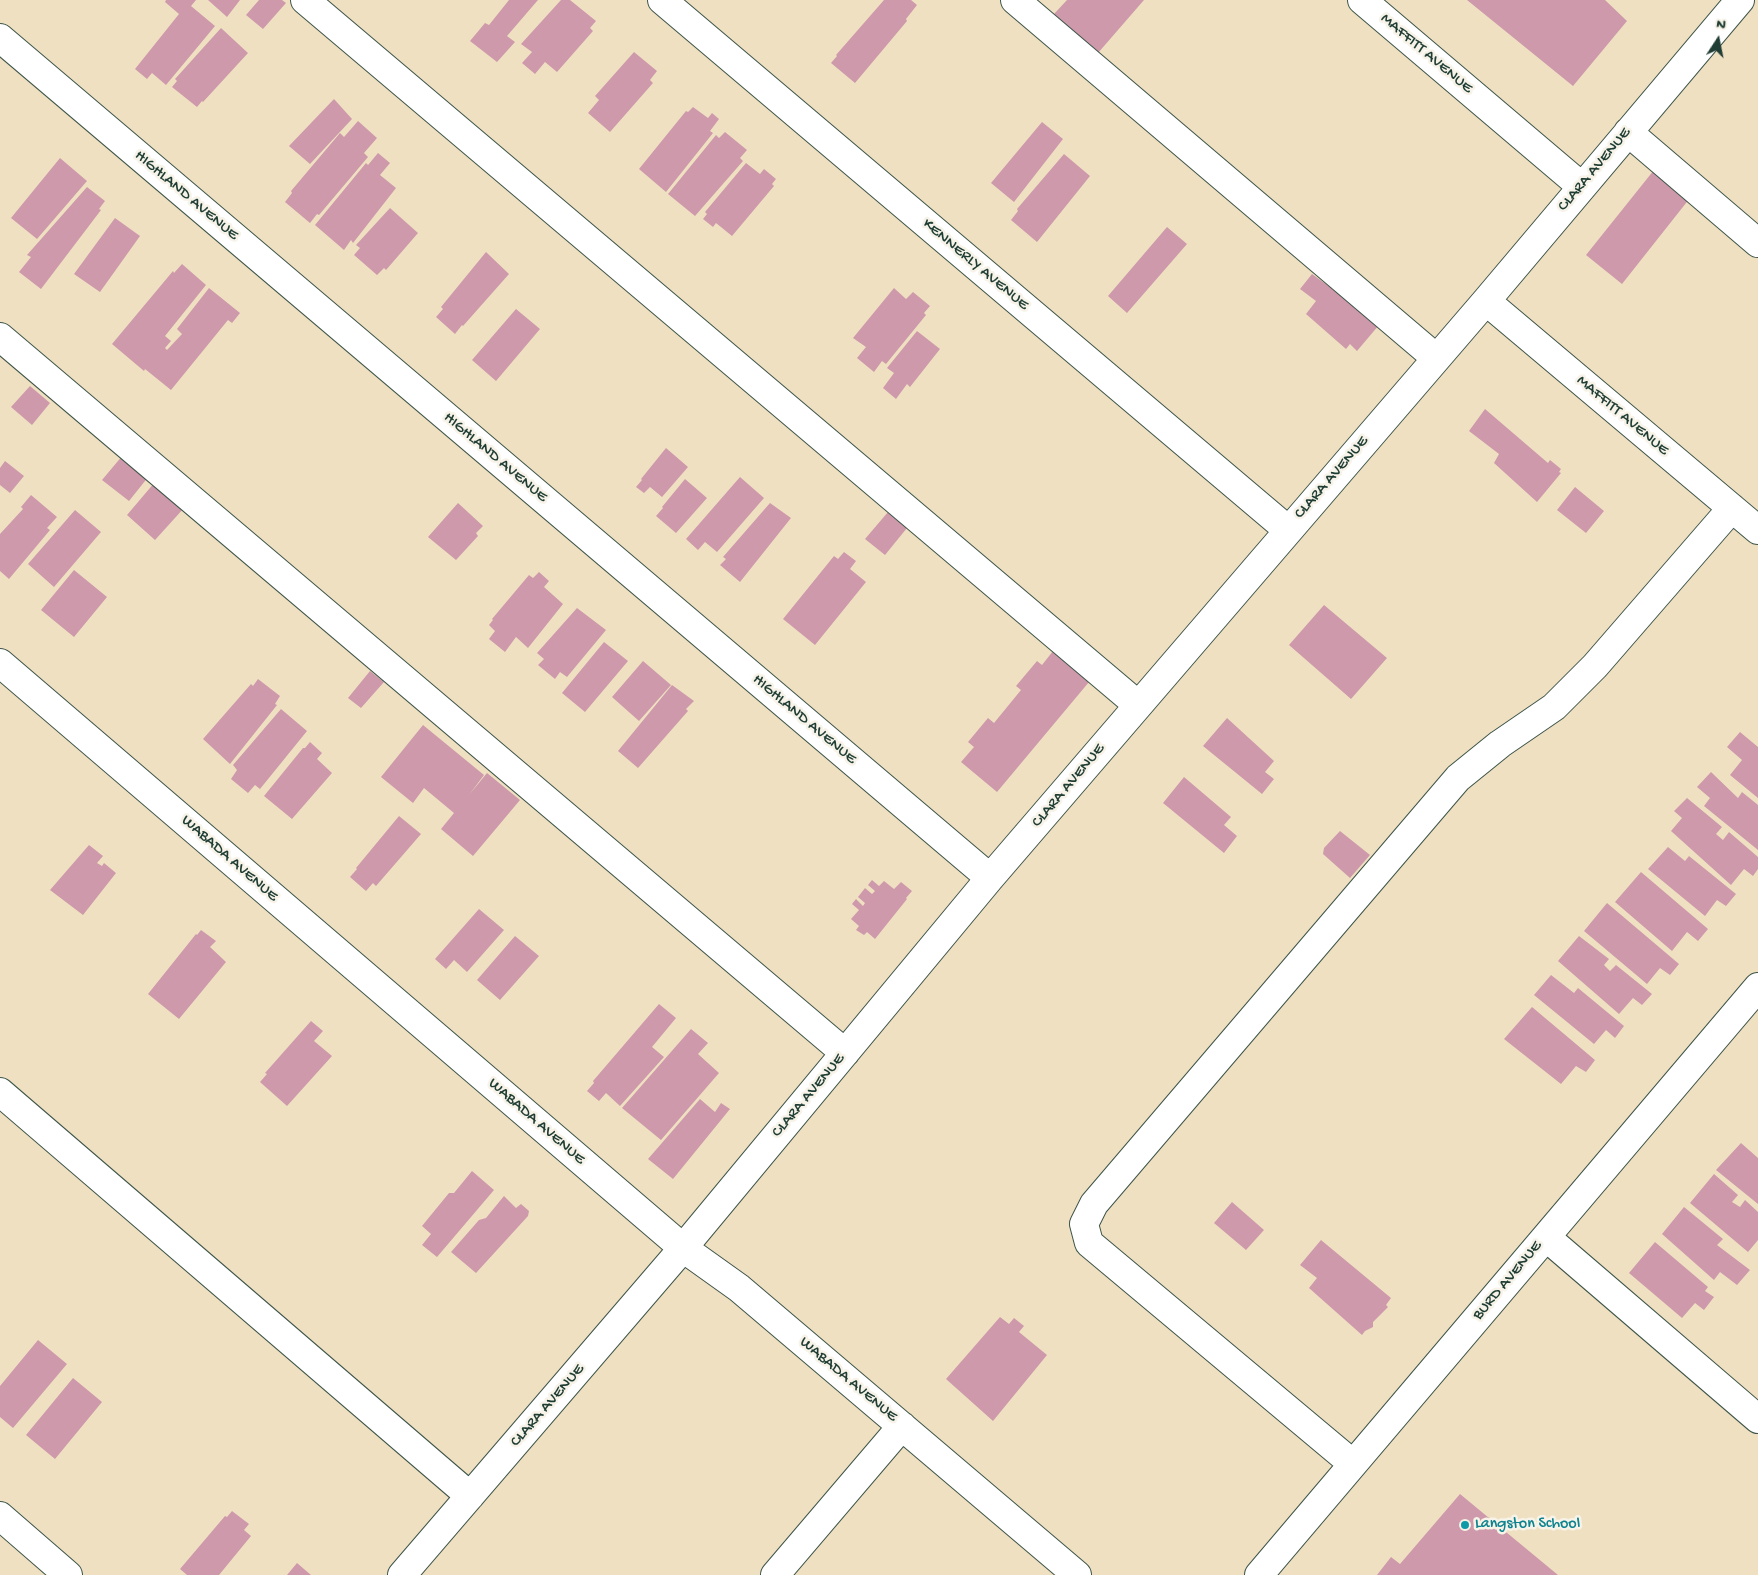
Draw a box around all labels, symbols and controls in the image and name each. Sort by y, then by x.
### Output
street label: MAFFITT AVENUE [1376,10,1476,98]
north arrow [1693,15,1743,65]
text: N [1715,16,1727,34]
street label: CLARA AVENUE [1554,124,1636,216]
street label: HIGHLAND AVENUE [130,147,242,245]
street label: KENNERLY AVENUE [918,215,1032,315]
street label: MAFFITT AVENUE [1572,372,1672,460]
street label: HIGHLAND AVENUE [439,409,551,507]
street label: CLARA AVENUE [1291,433,1373,523]
street label: HIGHLAND AVENUE [748,671,860,769]
street label: CLARA AVENUE [1028,740,1110,832]
street label: WABADA AVENUE [177,812,281,906]
street label: CLARA AVENUE [768,1050,850,1142]
street label: WABADA AVENUE [484,1075,588,1169]
street label: BURD AVENUE [1469,1237,1547,1325]
street label: WABADA AVENUE [795,1333,901,1427]
street label: CLARA AVENUE [507,1361,589,1451]
place label: Langston School [1475,1515,1580,1535]
marker: Langston School [1459,1519,1471,1531]

